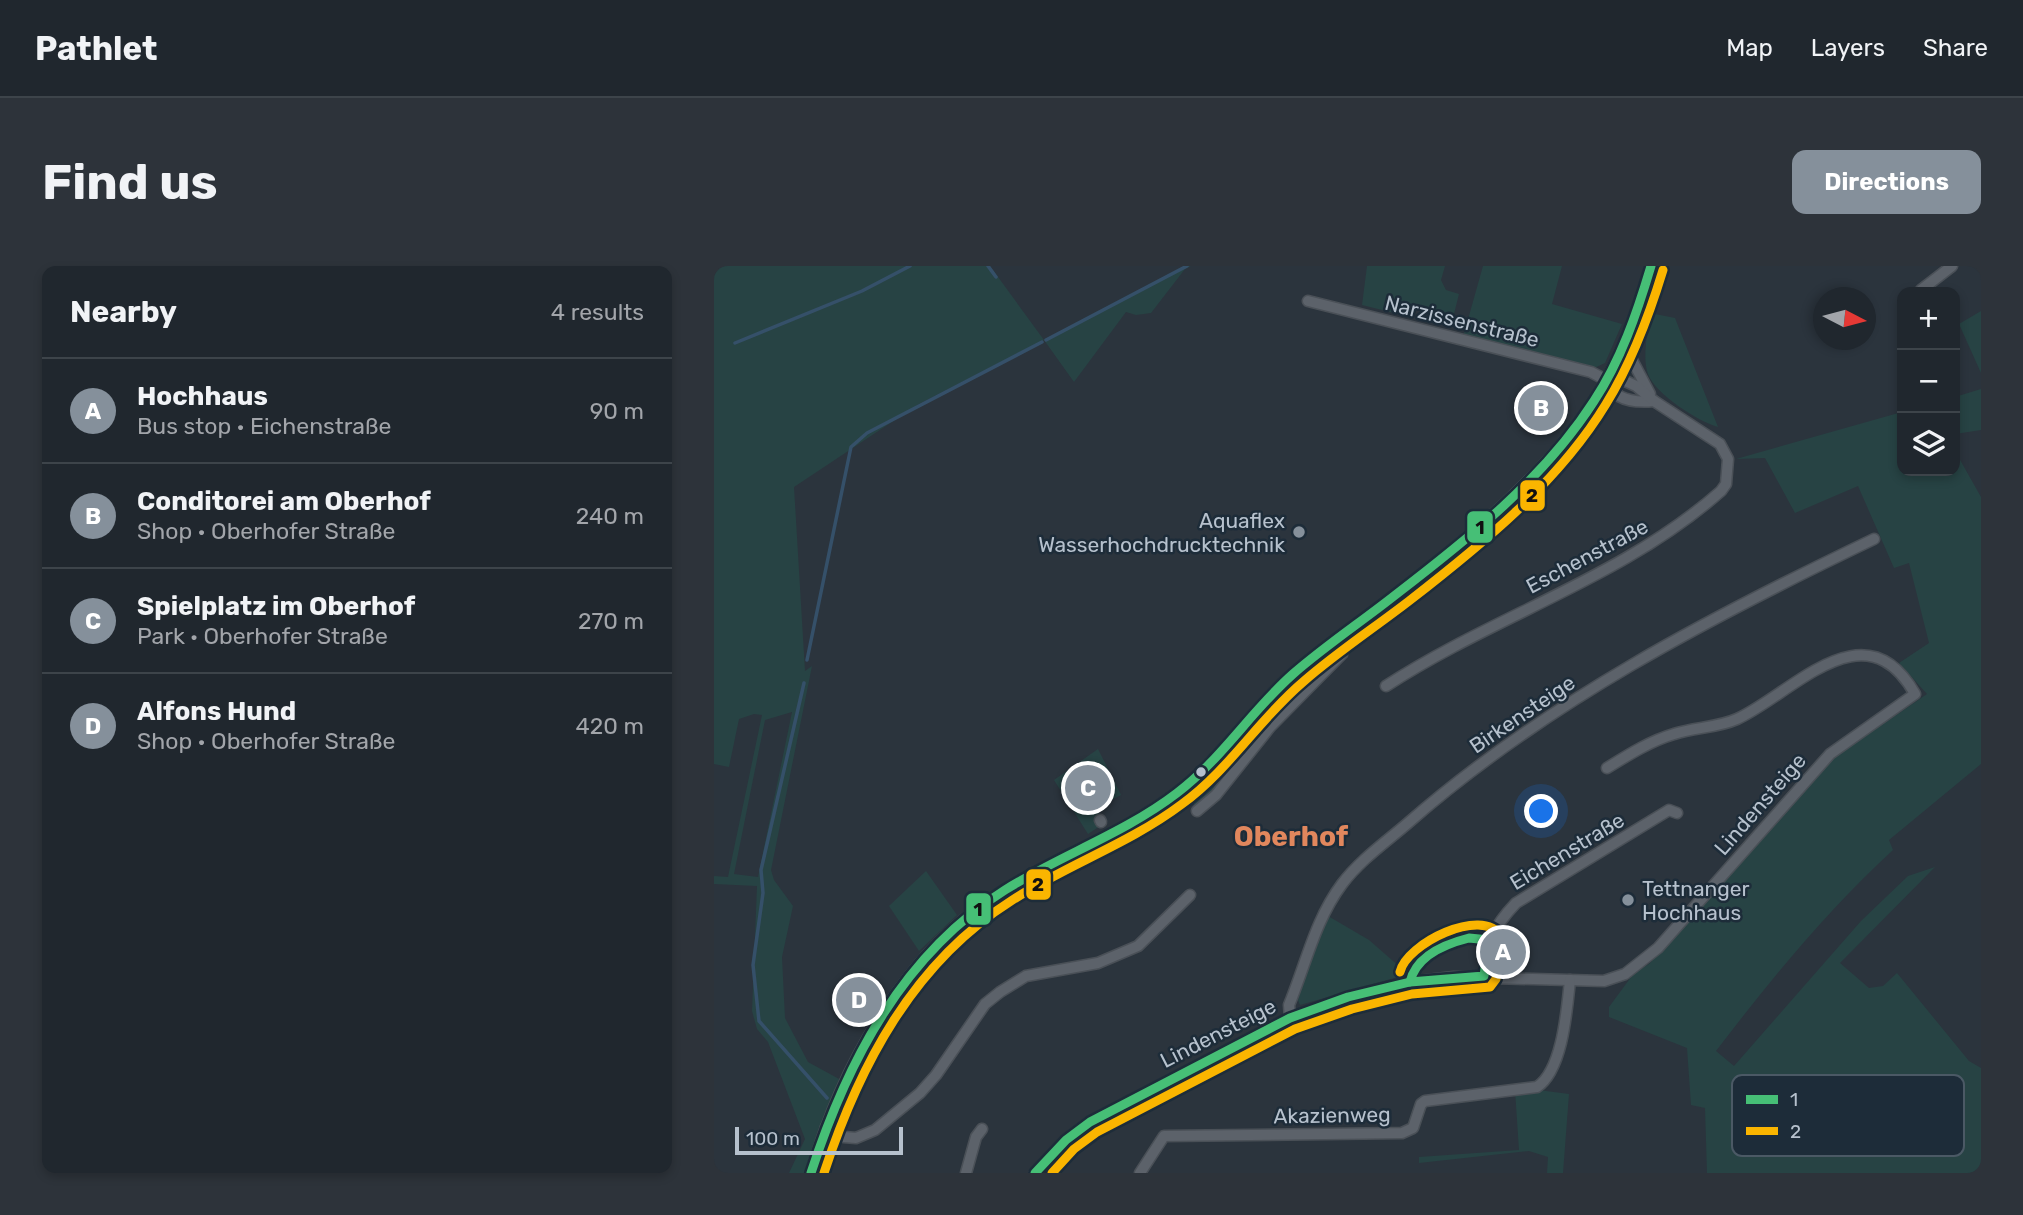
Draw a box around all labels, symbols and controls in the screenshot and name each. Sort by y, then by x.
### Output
text: Pathlet [35,29,158,68]
text: Map [1726,34,1773,62]
text: Layers [1811,34,1885,62]
text: Share [1923,34,1988,62]
button: Directions [1792,150,1981,214]
text: Find us [42,153,218,211]
north arrow [1813,287,1876,350]
map controls [1897,287,1960,476]
button: + [1897,287,1960,350]
street label: Narzissenstraße [1382,290,1542,352]
text: Nearby [70,294,177,330]
text: 4 results [551,298,644,326]
button: − [1897,350,1960,413]
text: Hochhaus [137,381,268,412]
pin: B [1518,382,1564,434]
text: A [85,397,101,425]
text: 90 m [590,397,644,425]
text: Bus stop · Eichenstraße [137,412,391,440]
button: layers [1897,413,1960,476]
line badge: 2 [1519,479,1546,512]
text: 2 [1526,484,1538,507]
text: Conditorei am Oberhof [137,486,431,517]
text: B [85,502,101,530]
text: 240 m [576,502,644,530]
place label: Aquaflex Wasserhochdrucktechnik [1038,508,1285,557]
line badge: 1 [1466,510,1494,544]
street label: Eschenstraße [1522,513,1652,599]
text: 1 [1475,516,1485,539]
text: Shop · Oberhofer Straße [137,517,395,545]
marker: Aquaflex Wasserhochdrucktechnik [1291,524,1307,540]
text: Spielplatz im Oberhof [137,591,415,622]
text: C [85,607,101,635]
text: 270 m [578,607,644,635]
text: Park · Oberhofer Straße [137,622,388,650]
street label: Birkensteige [1464,670,1580,758]
text: Alfons Hund [137,696,296,727]
text: D [85,712,101,740]
text: 420 m [576,712,644,740]
text: Shop · Oberhofer Straße [137,727,395,755]
street label: Lindensteige [1709,748,1811,860]
pin: C [1065,762,1111,814]
unlabelled marker [1194,765,1208,779]
your location [1524,794,1558,828]
street label: Eichenstraße [1505,807,1629,895]
district label: Oberhof [1234,820,1349,853]
line badge: 2 [1025,868,1052,901]
text: 2 [1032,873,1044,896]
place label: Tettnanger Hochhaus [1642,876,1750,925]
line badge: 1 [965,892,992,926]
marker: Tettnanger Hochhaus [1620,892,1636,908]
text: 1 [973,898,983,921]
pin: A [1480,926,1526,978]
pin: D [836,974,882,1026]
street label: Lindensteige [1156,993,1280,1073]
legend [1732,1075,1964,1156]
text: 1 [1790,1088,1798,1111]
street label: Akazienweg [1273,1101,1391,1129]
text: 2 [1790,1120,1801,1143]
scale bar [735,1124,903,1156]
text: 100 m [746,1127,800,1150]

